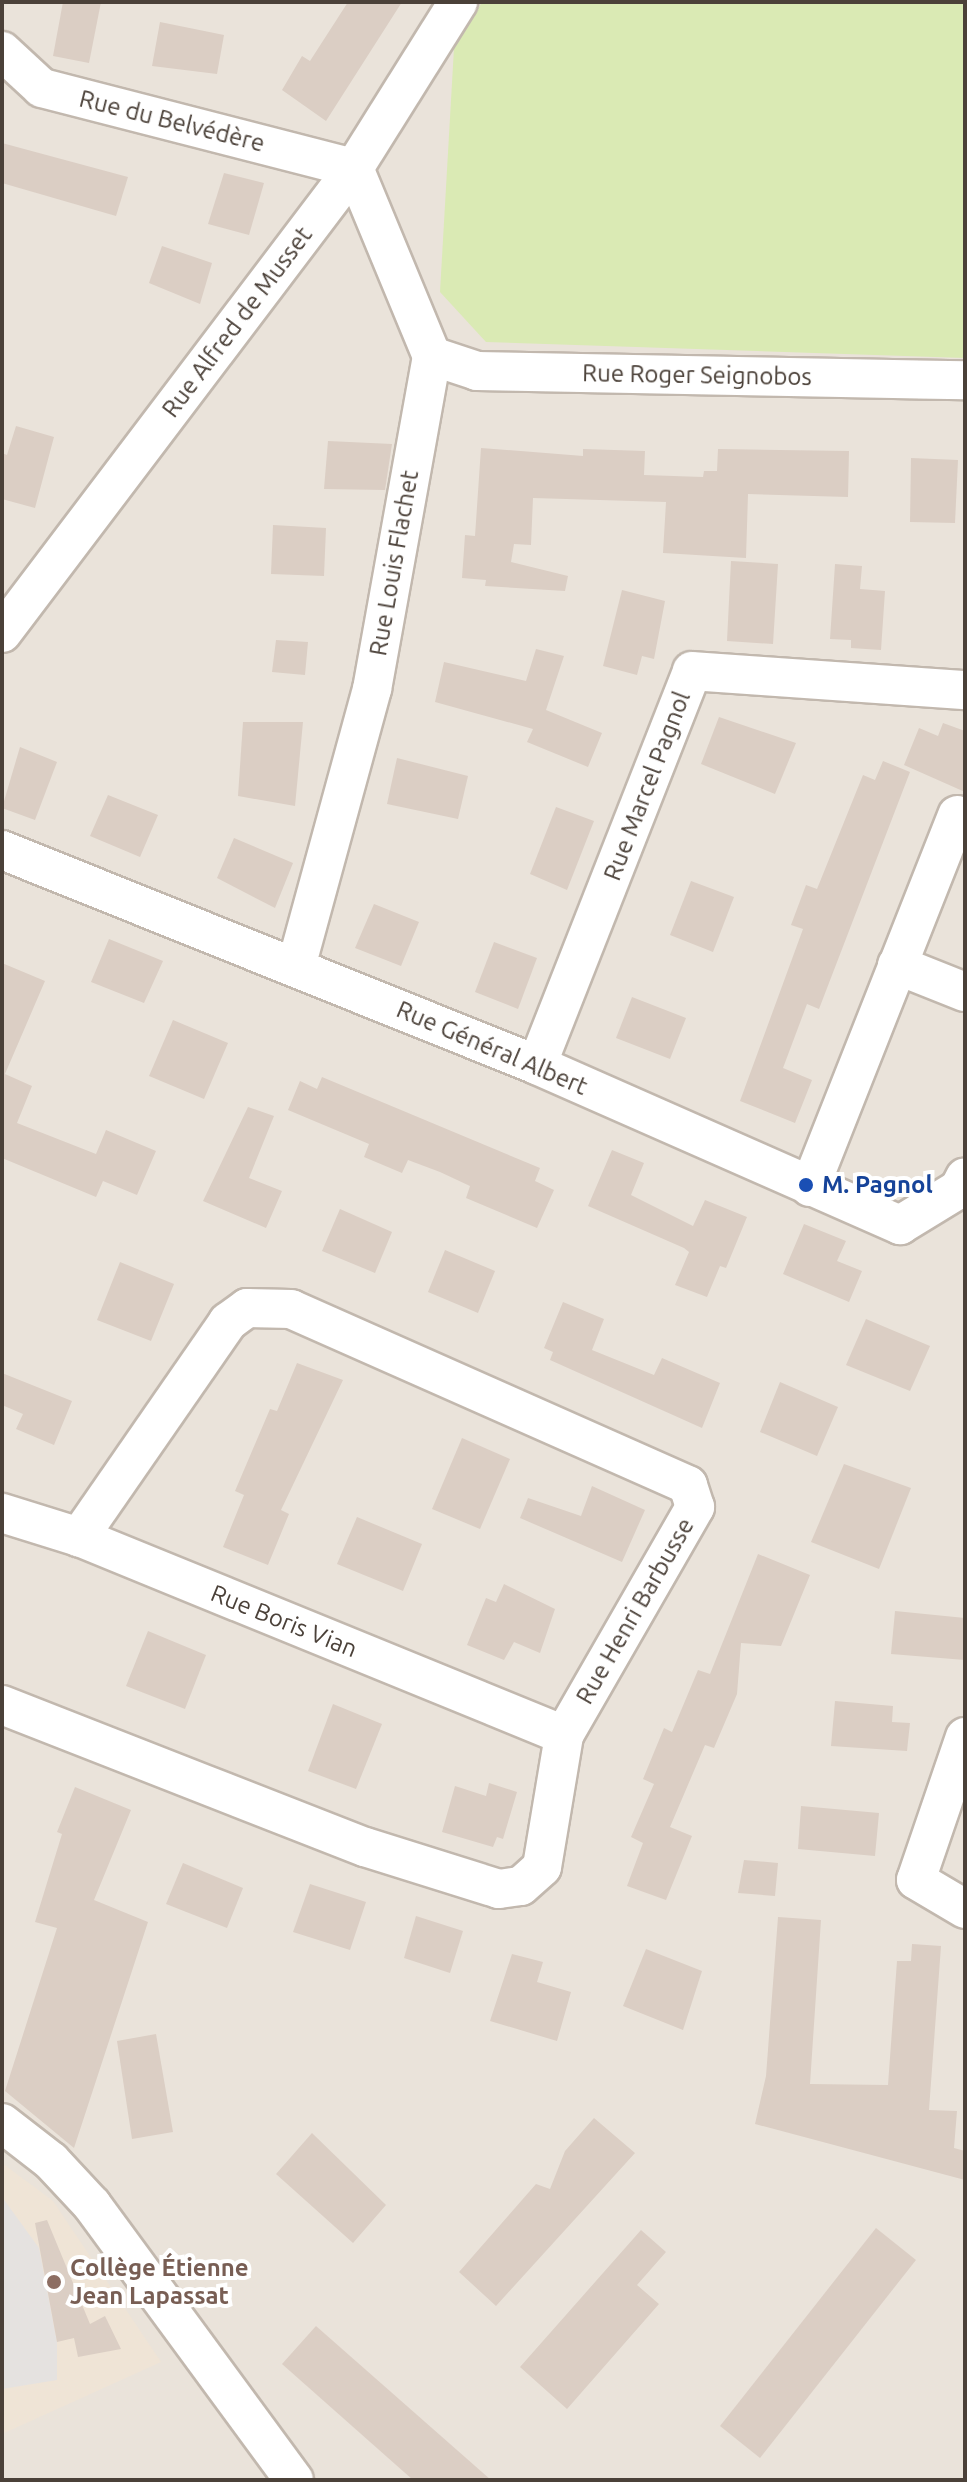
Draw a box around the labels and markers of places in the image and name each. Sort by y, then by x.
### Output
place label: M. Pagnol [822,1171,933,1199]
marker: M. Pagnol [797,1176,815,1194]
place label: Collège Étienne Jean Lapassat [70,2254,249,2310]
marker: Collège Étienne Jean Lapassat [45,2273,63,2291]

